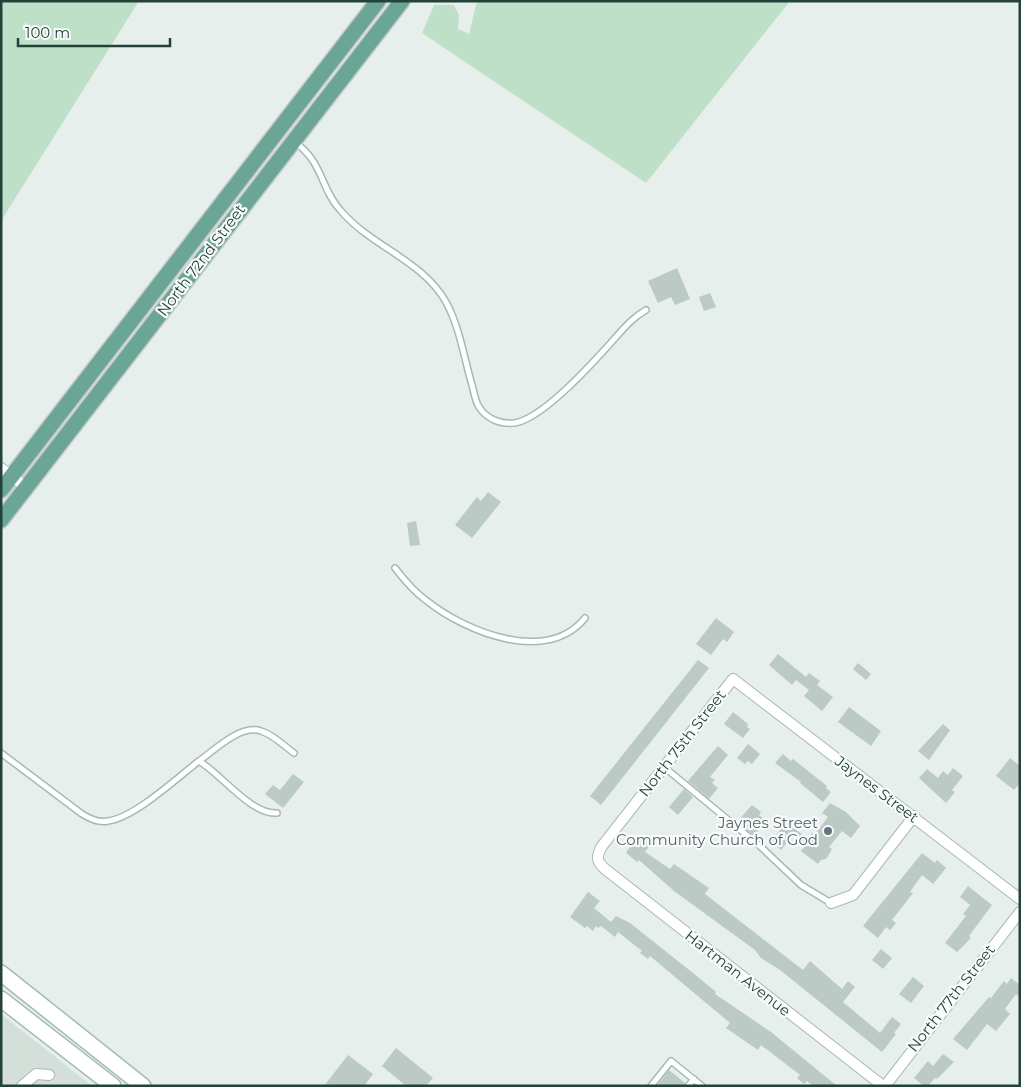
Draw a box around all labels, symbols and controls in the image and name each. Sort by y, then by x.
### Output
scale bar [18,15,170,47]
text: 100 m [25,23,70,42]
street label: North 72nd Street [153,200,249,320]
street label: North 75th Street [634,686,730,800]
street label: Jaynes Street [831,751,923,827]
place label: Jaynes Street Community Church of God [616,813,818,849]
marker: Jaynes Street Community Church of God [822,825,834,837]
street label: Hartman Avenue [681,926,795,1020]
street label: North 77th Street [903,941,999,1055]

